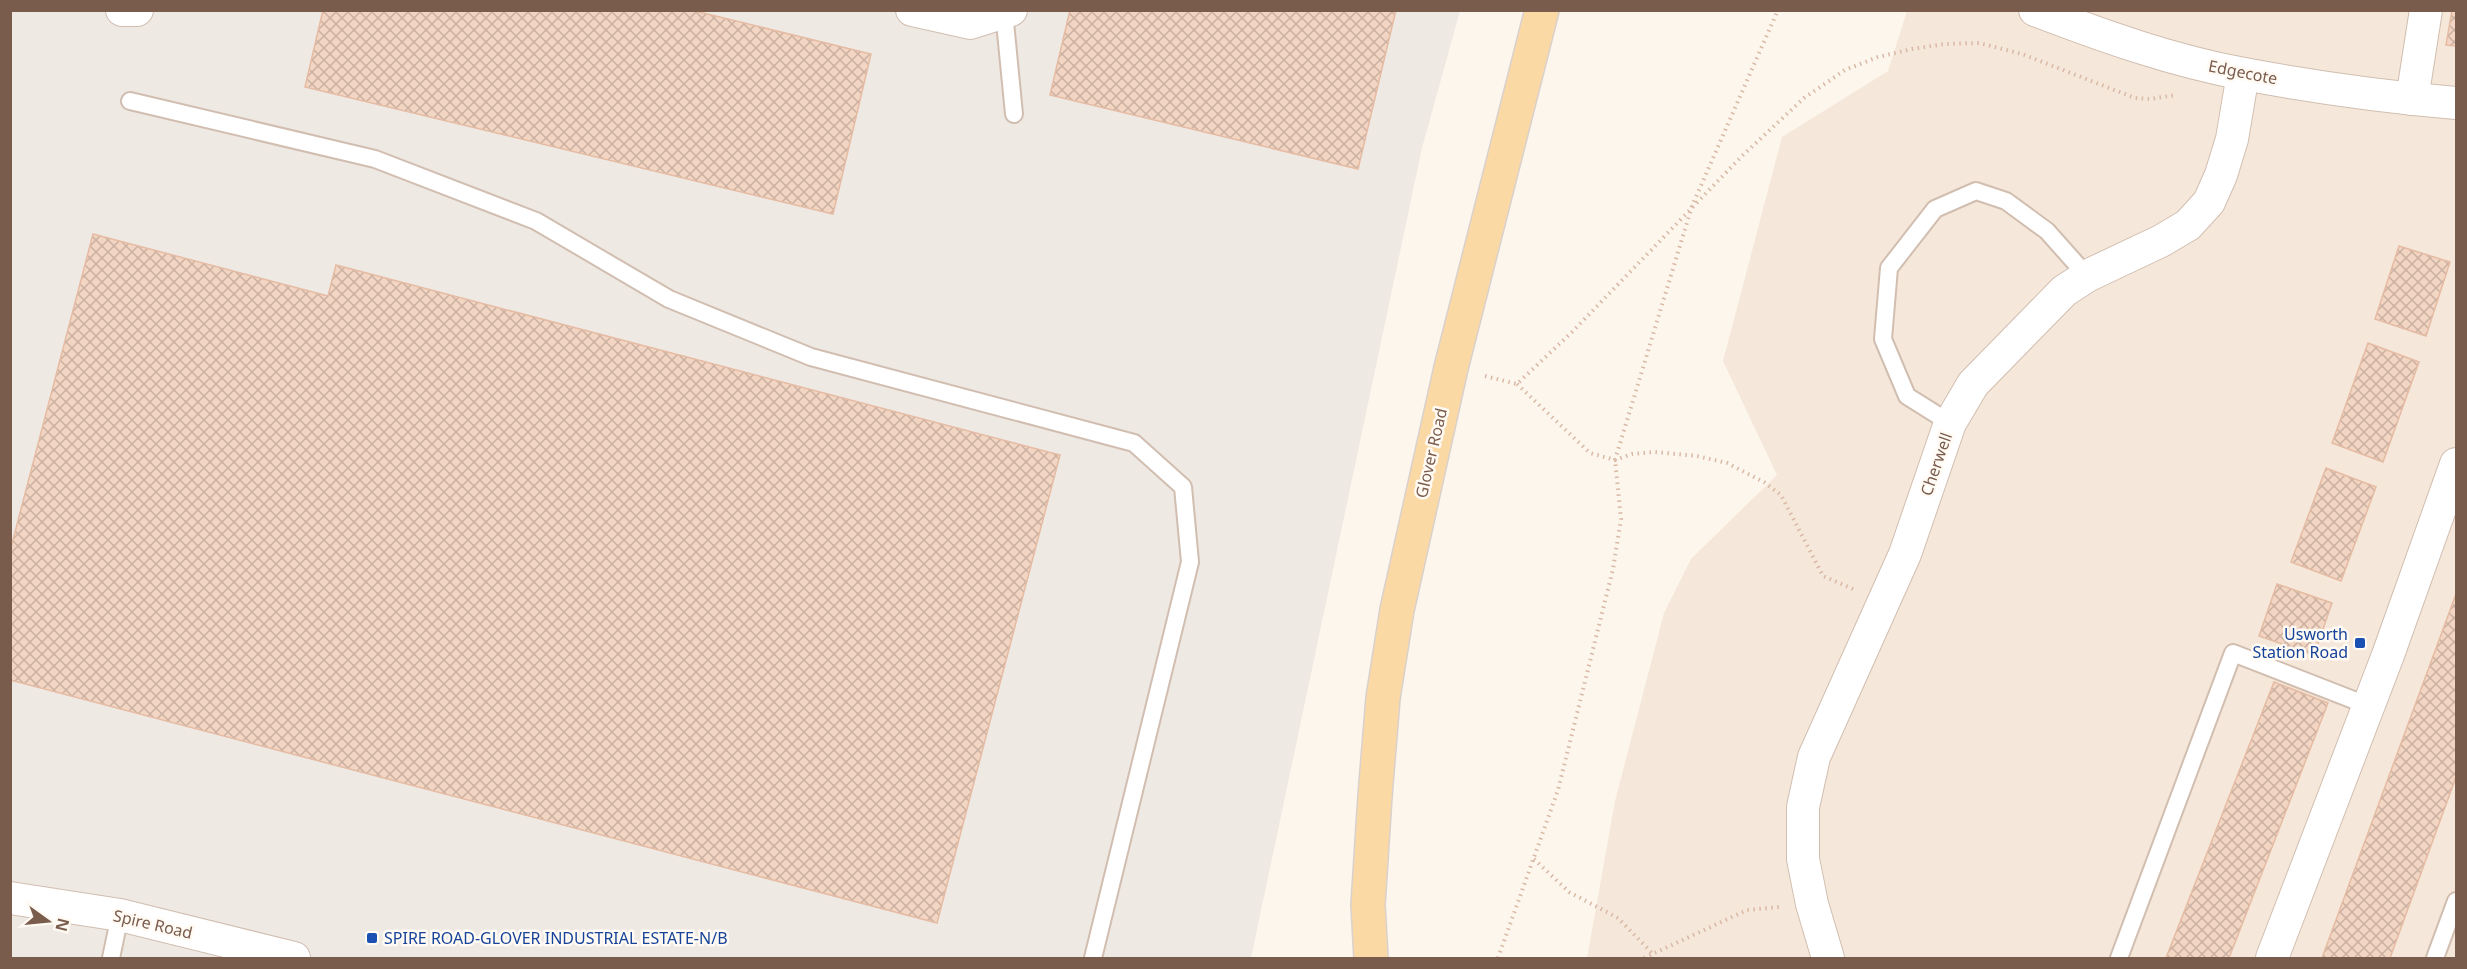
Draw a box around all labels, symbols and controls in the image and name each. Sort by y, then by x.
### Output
street label: Edgecote [2207,55,2279,89]
street label: Glover Road [1410,406,1452,500]
street label: Cherwell [1915,429,1957,499]
place label: Usworth Station Road [2252,623,2348,663]
marker: Usworth Station Road [2353,636,2367,650]
north arrow [18,891,78,951]
street label: Spire Road [111,904,195,944]
text: N [50,916,75,934]
place label: SPIRE ROAD-GLOVER INDUSTRIAL ESTATE-N/B [384,927,728,949]
marker: SPIRE ROAD-GLOVER INDUSTRIAL ESTATE-N/B [365,931,379,945]

